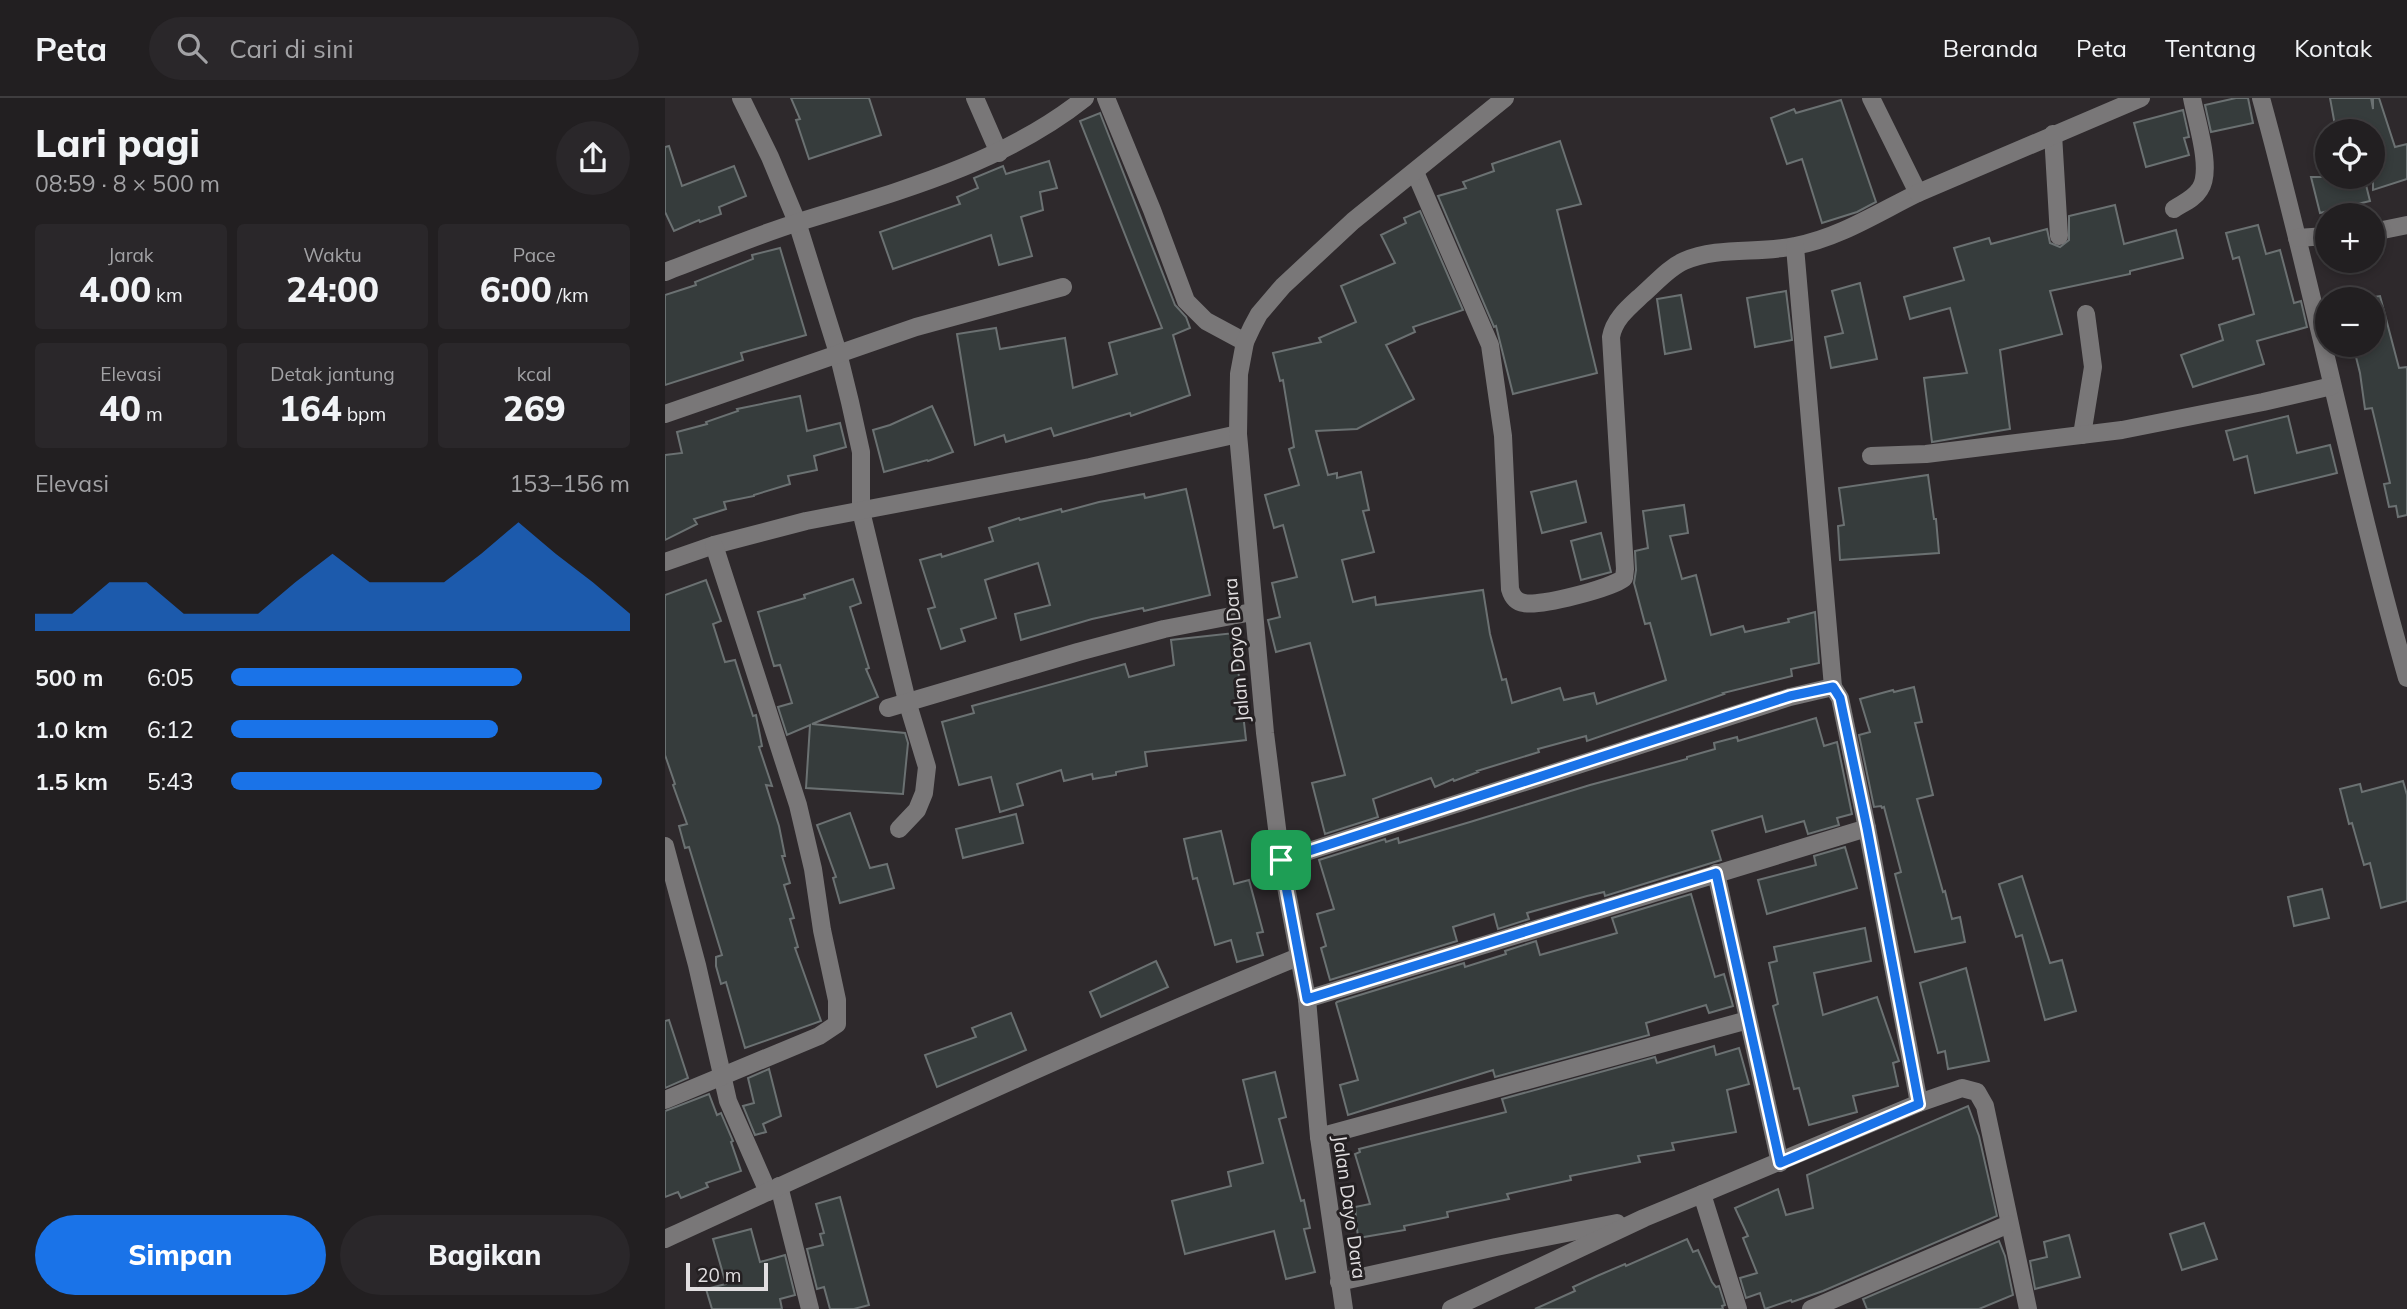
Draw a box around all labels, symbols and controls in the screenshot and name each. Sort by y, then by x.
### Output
search box [149,17,639,80]
text: Peta [35,28,107,69]
icon: search [173,29,211,67]
text: Cari di sini [229,32,354,65]
text: Beranda [1943,33,2038,63]
text: Peta [2076,33,2127,63]
text: Tentang [2165,33,2256,63]
text: Kontak [2294,33,2372,63]
text: Lari pagi [35,119,200,167]
map controls [2315,119,2385,357]
button: locate [2315,119,2385,189]
button: share [556,121,630,195]
text: 08:59 · 8 × 500 m [35,169,220,198]
button: + [2315,203,2385,273]
text: Jarak [108,243,154,267]
text: Waktu [303,243,362,267]
text: Pace [513,243,556,267]
text: 4.00 [79,267,151,311]
text: 24:00 [286,267,379,311]
text: 6:00 [480,267,552,311]
text: km [151,283,183,307]
text: /km [552,283,589,307]
button: − [2315,287,2385,357]
text: Elevasi [100,362,161,386]
text: Detak jantung [270,362,395,386]
text: kcal [517,362,552,386]
text: 40 [99,386,141,430]
text: 164 [279,386,342,430]
text: 269 [503,386,566,430]
text: m [141,402,163,426]
text: bpm [342,402,386,426]
text: Elevasi [35,469,109,498]
text: 153–156 m [509,469,630,498]
street label: Jalan Dayo Dara [1218,577,1254,723]
text: 500 m [35,663,103,692]
text: 6:05 [147,663,194,692]
text: 1.0 km [35,715,108,744]
text: 6:12 [147,715,194,744]
text: 1.5 km [35,767,108,796]
text: 5:43 [147,767,194,796]
pin [1251,830,1311,890]
icon: arrive [1262,841,1300,879]
street label: Jalan Dayo Dara [1328,1134,1372,1280]
button: Simpan [35,1215,326,1295]
button: Bagikan [340,1215,630,1295]
scale bar [686,1260,768,1292]
text: 20 m [697,1263,741,1287]

